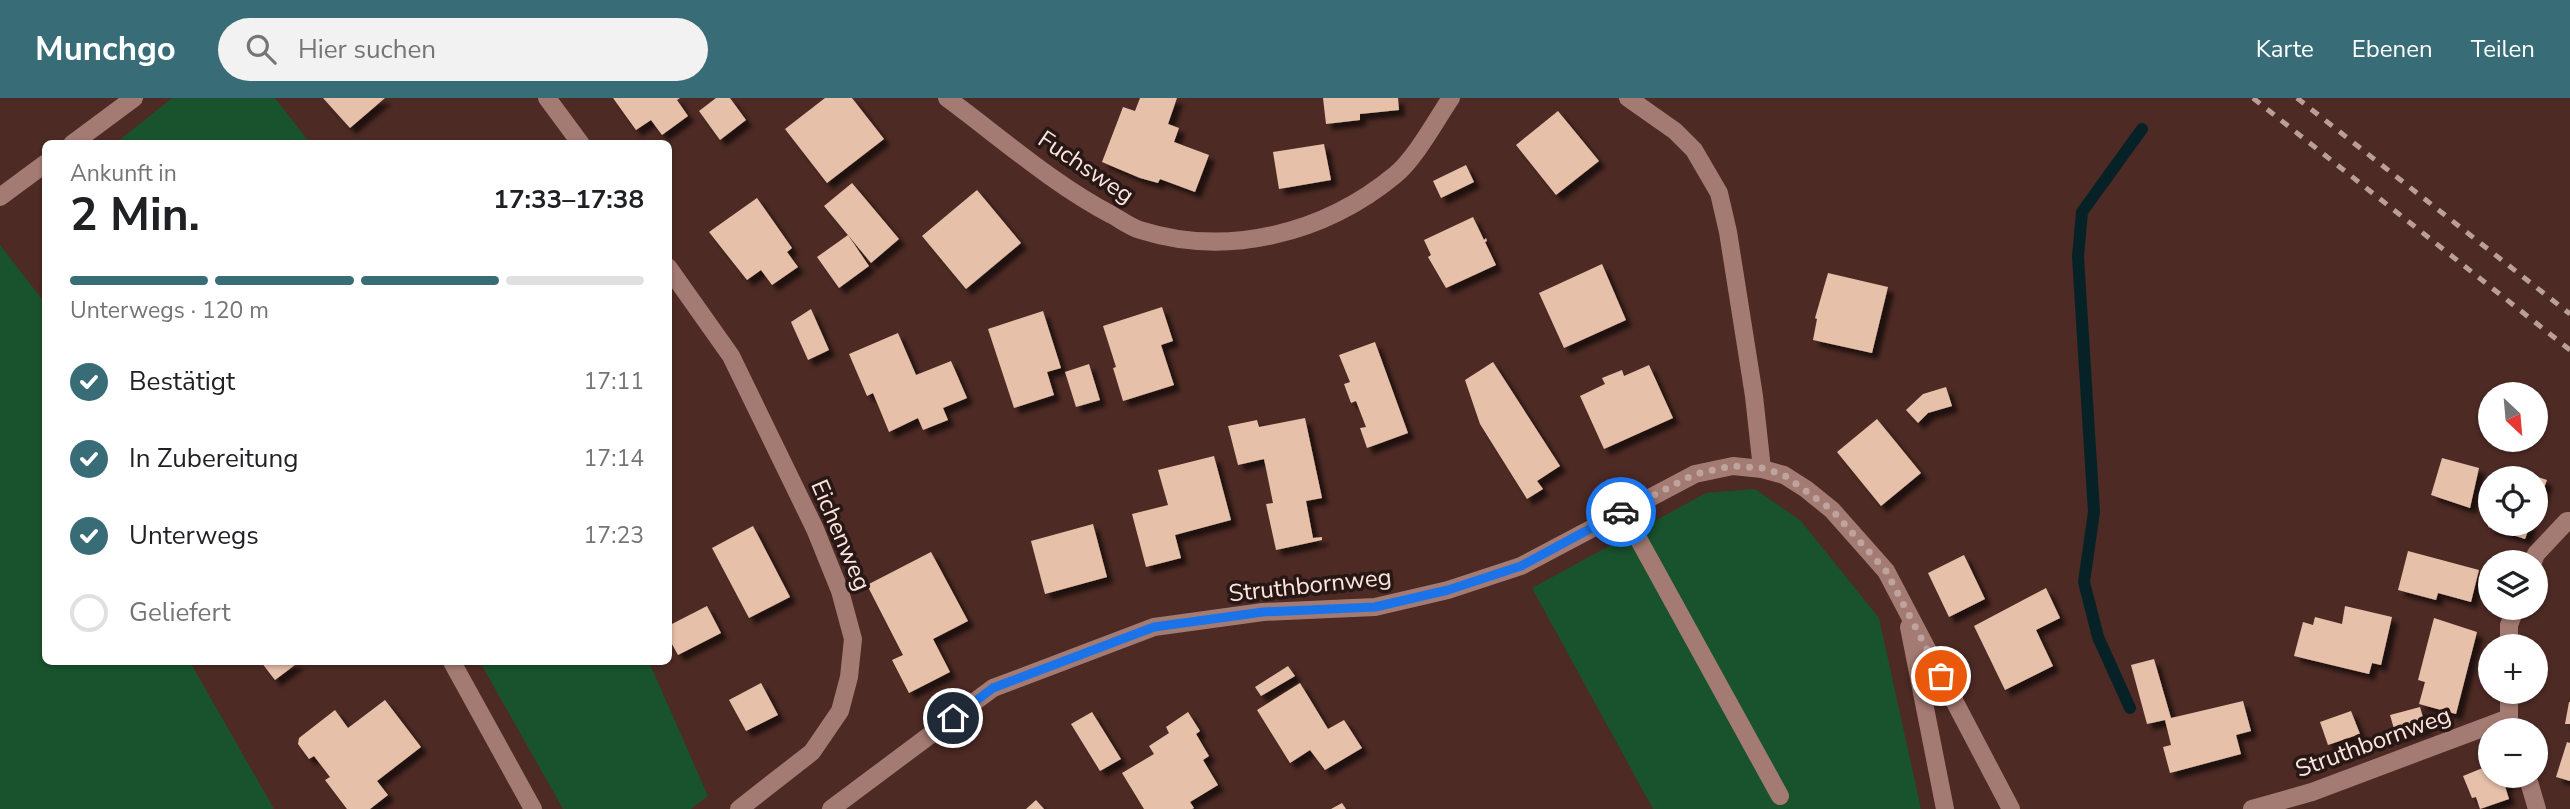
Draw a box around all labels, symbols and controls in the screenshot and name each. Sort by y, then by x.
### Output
search box [218,18,708,81]
text: Munchgo [35,27,176,72]
icon: search [242,30,280,68]
text: Hier suchen [298,32,436,67]
text: Karte [2256,33,2314,65]
text: Ebenen [2352,33,2433,65]
text: Teilen [2471,33,2535,65]
street label: Fuchsweg [1032,123,1140,211]
text: Ankunft in [70,158,177,189]
text: 17:33–17:38 [493,182,644,217]
text: 2 Min. [70,183,200,246]
text: Unterwegs · 120 m [70,295,269,326]
icon: check [70,363,108,401]
text: Bestätigt [129,364,235,399]
text: 17:11 [584,366,644,397]
north arrow [2478,382,2548,452]
map controls [2478,382,2548,788]
icon: check [70,440,108,478]
text: In Zubereitung [129,441,298,476]
text: 17:14 [584,443,644,474]
button: locate [2478,466,2548,536]
street label: Eichenweg [803,475,879,595]
courier [1586,477,1656,547]
icon: car [1602,493,1640,531]
icon: check [70,517,108,555]
text: Unterwegs [129,518,259,553]
text: 17:23 [584,520,644,551]
button: layers [2478,550,2548,620]
street label: Struthbornweg [1227,561,1393,609]
text: Geliefert [129,595,230,630]
button: + [2478,634,2548,704]
pin [1911,646,1971,706]
icon: bag [1922,657,1960,695]
pin [923,688,983,748]
icon: home [934,699,972,737]
street label: Struthbornweg [2291,699,2455,785]
button: − [2478,718,2548,788]

